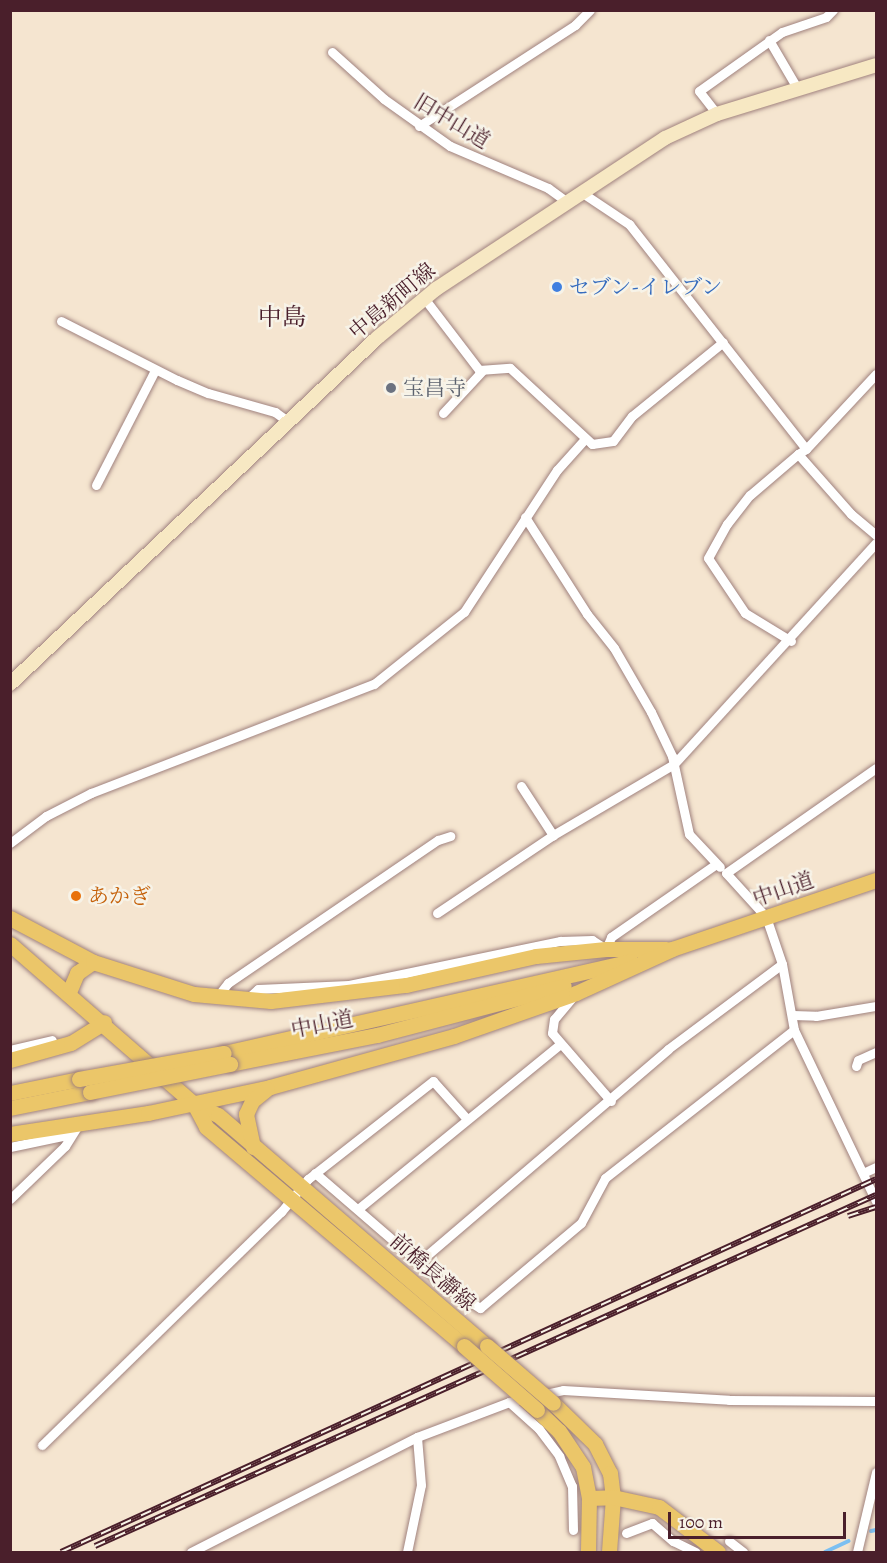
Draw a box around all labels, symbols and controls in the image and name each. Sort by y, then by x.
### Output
street label: 旧中山道 [410,89,494,153]
street label: 中島新町線 [344,258,440,344]
place label: セブン-イレブン [569,274,724,300]
marker: セブン-イレブン [550,280,564,294]
district label: 中島 [258,304,306,332]
place label: 宝昌寺 [403,375,466,401]
marker: 宝昌寺 [384,381,398,395]
street label: 中山道 [749,867,817,911]
place label: あかぎ [88,883,151,909]
marker: あかぎ [69,889,83,903]
street label: 中山道 [289,1006,355,1042]
street label: 前橋長瀞線 [385,1228,481,1316]
scale bar [671,1500,850,1538]
text: 100 m [679,1510,723,1534]

